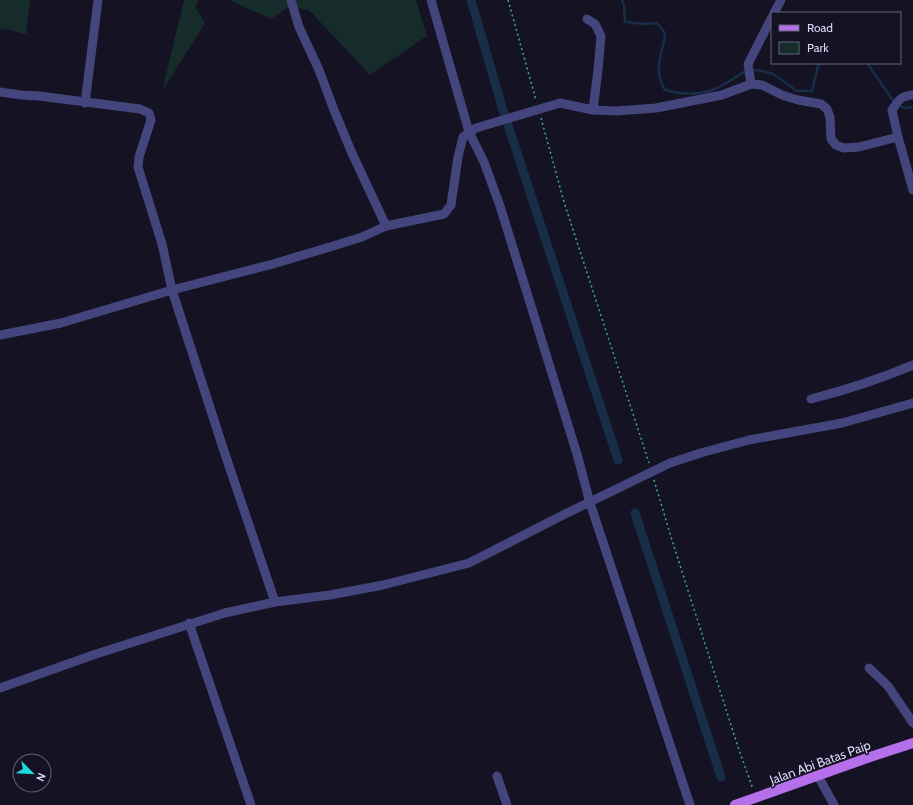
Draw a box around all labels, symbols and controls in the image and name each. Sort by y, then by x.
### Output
legend [771,12,901,64]
text: Road [807,20,833,35]
text: Park [807,40,829,55]
street label: Jalan Abi Batas Paip [766,736,873,788]
north arrow [12,753,52,793]
text: N [33,771,49,783]

